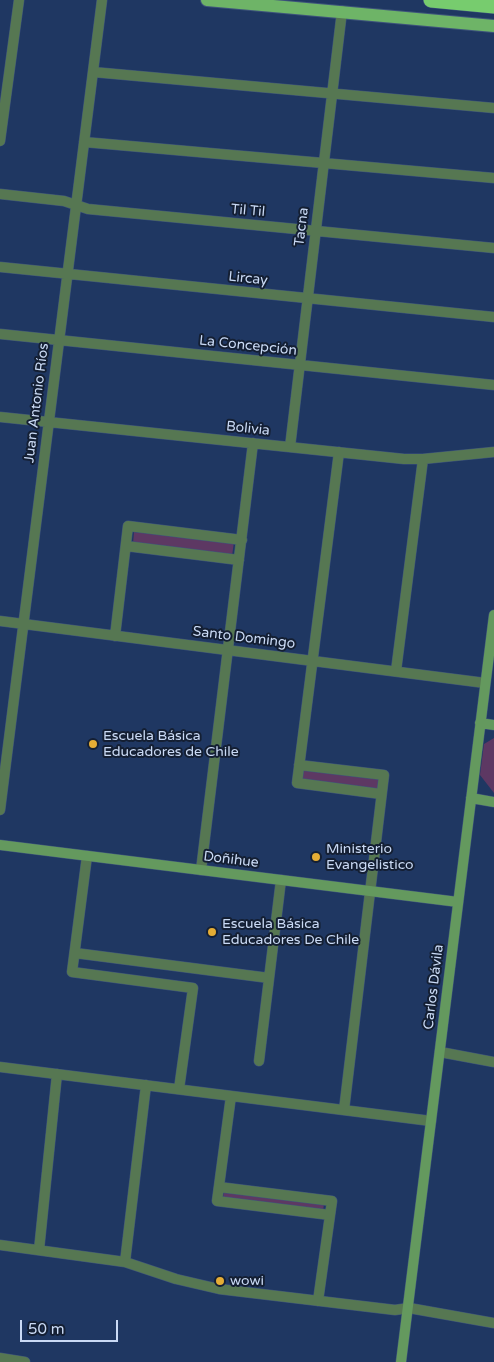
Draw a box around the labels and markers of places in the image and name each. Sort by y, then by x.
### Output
place label: Escuela Básica Educadores de Chile [103,728,239,760]
marker: Escuela Básica Educadores de Chile [87,738,99,750]
place label: Ministerio Evangelistico [326,841,414,874]
marker: Ministerio Evangelistico [310,851,322,863]
place label: Escuela Básica Educadores De Chile [222,916,359,949]
marker: Escuela Básica Educadores De Chile [206,926,218,938]
place label: wowi [230,1273,264,1289]
marker: wowi [214,1275,226,1287]

